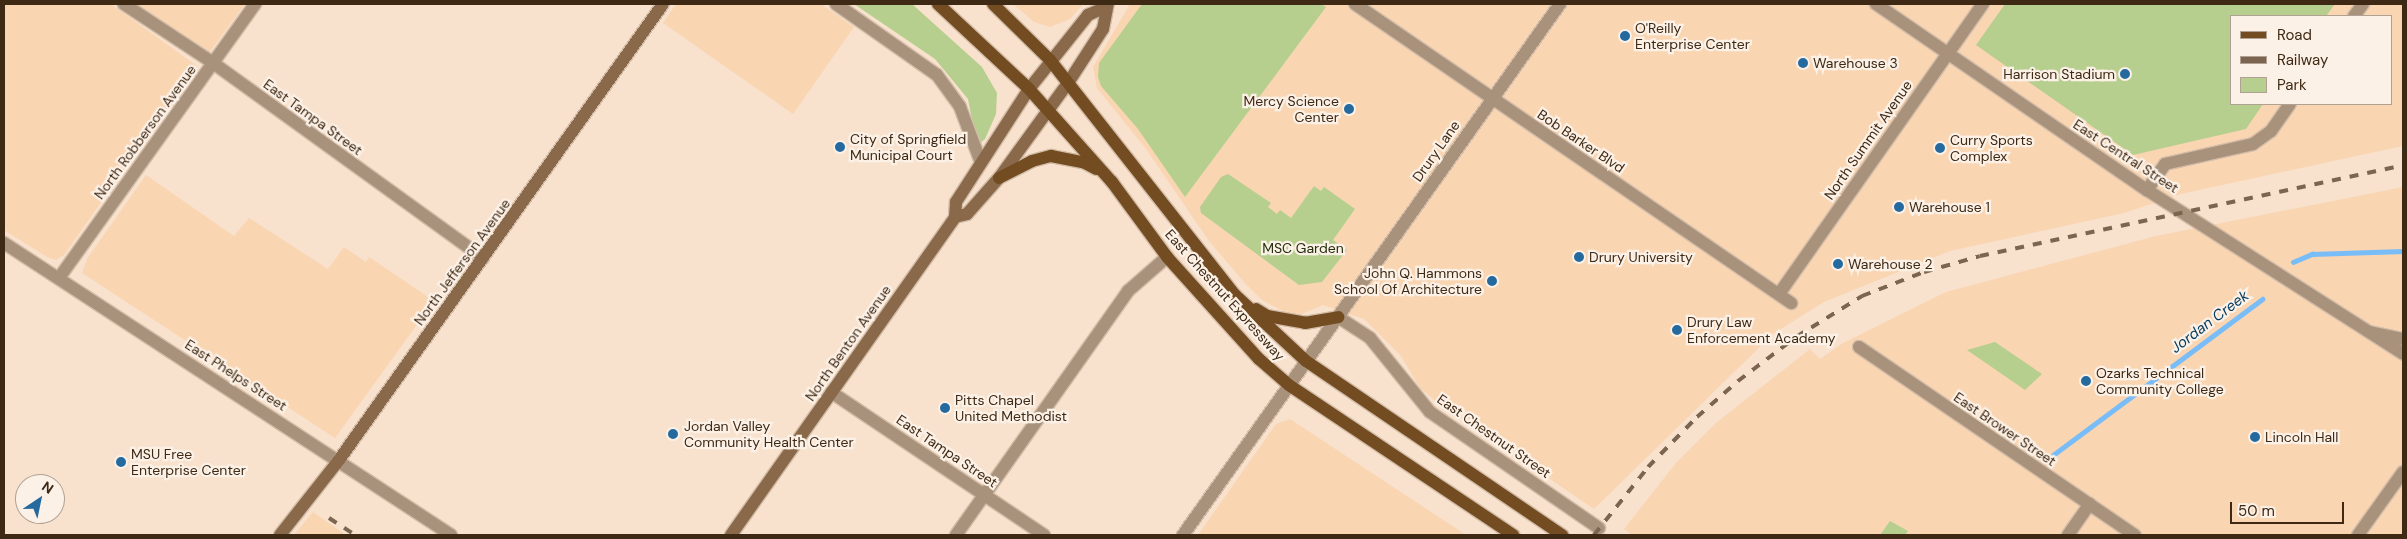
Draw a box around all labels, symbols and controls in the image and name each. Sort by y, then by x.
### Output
legend [2230,15,2392,105]
place label: O'Reilly Enterprise Center [1635,20,1750,52]
text: Road [2277,25,2312,45]
marker: O'Reilly Enterprise Center [1619,30,1631,42]
text: Railway [2277,50,2328,70]
place label: Warehouse 3 [1813,55,1898,71]
marker: Warehouse 3 [1797,57,1809,69]
street label: North Robberson Avenue [91,62,199,202]
place label: Harrison Stadium [2003,66,2115,82]
marker: Harrison Stadium [2119,68,2131,80]
street label: East Tampa Street [260,75,366,159]
text: Park [2277,75,2307,95]
street label: North Summit Avenue [1820,77,1916,203]
place label: Mercy Science Center [1243,93,1339,125]
marker: Mercy Science Center [1343,103,1355,115]
street label: Bob Barker Blvd [1534,106,1628,176]
street label: East Central Street [2070,116,2182,196]
street label: Drury Lane [1409,117,1463,185]
place label: City of Springfield Municipal Court [850,131,966,164]
place label: Curry Sports Complex [1950,132,2033,164]
marker: City of Springfield Municipal Court [834,141,846,153]
marker: Curry Sports Complex [1934,142,1946,154]
street label: North Jefferson Avenue [410,195,514,329]
place label: Warehouse 1 [1909,199,1990,215]
marker: Warehouse 1 [1893,201,1905,213]
street label: East Chestnut Expressway [1162,226,1288,364]
park label: MSC Garden [1262,240,1344,256]
place label: Drury University [1589,249,1693,265]
marker: Drury University [1573,251,1585,263]
place label: Warehouse 2 [1848,256,1932,272]
marker: Warehouse 2 [1832,258,1844,270]
place label: John Q. Hammons School Of Architecture [1334,265,1482,298]
marker: John Q. Hammons School Of Architecture [1486,275,1498,287]
street label: North Benton Avenue [802,282,894,404]
water label: Jordan Creek [2167,287,2253,357]
place label: Drury Law Enforcement Academy [1687,314,1836,347]
marker: Drury Law Enforcement Academy [1671,324,1683,336]
street label: East Phelps Street [182,336,290,414]
place label: Ozarks Technical Community College [2096,365,2224,398]
marker: Ozarks Technical Community College [2080,375,2092,387]
street label: East Brower Street [1951,389,2059,469]
street label: East Chestnut Street [1434,391,1554,481]
place label: Pitts Chapel United Methodist [955,392,1067,424]
marker: Pitts Chapel United Methodist [939,402,951,414]
street label: East Tampa Street [893,411,1001,491]
place label: Jordan Valley Community Health Center [684,418,854,451]
marker: Jordan Valley Community Health Center [666,427,680,441]
place label: Lincoln Hall [2265,429,2338,445]
marker: Lincoln Hall [2249,431,2261,443]
place label: MSU Free Enterprise Center [131,446,246,478]
marker: MSU Free Enterprise Center [115,456,127,468]
north arrow [15,474,65,524]
text: N [39,477,57,498]
scale bar [2232,492,2346,524]
text: 50 m [2238,501,2275,521]

